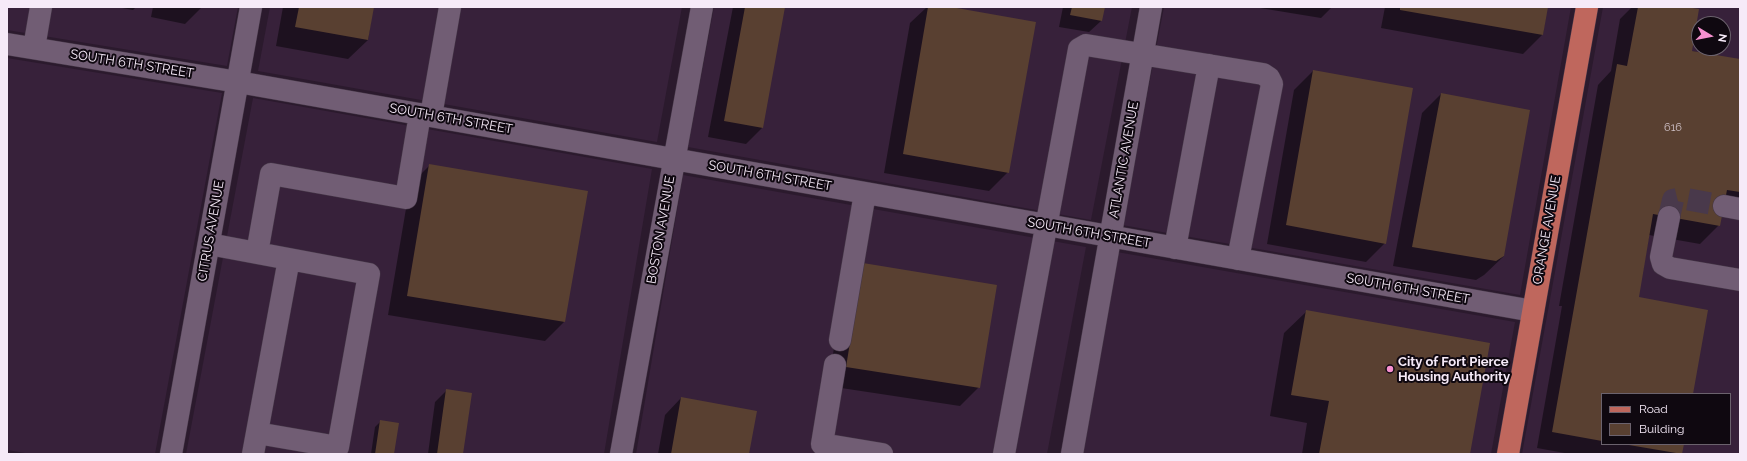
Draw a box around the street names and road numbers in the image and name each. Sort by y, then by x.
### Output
street label: SOUTH 6TH STREET [69,47,195,81]
street label: SOUTH 6TH STREET [388,100,514,138]
street label: ATLANTIC AVENUE [1106,100,1142,220]
street label: SOUTH 6TH STREET [707,157,833,195]
street label: ORANGE AVENUE [1530,174,1564,286]
street label: BOSTON AVENUE [644,175,678,285]
street label: CITRUS AVENUE [194,179,228,283]
street label: SOUTH 6TH STREET [1026,214,1152,252]
street label: SOUTH 6TH STREET [1345,270,1471,308]

